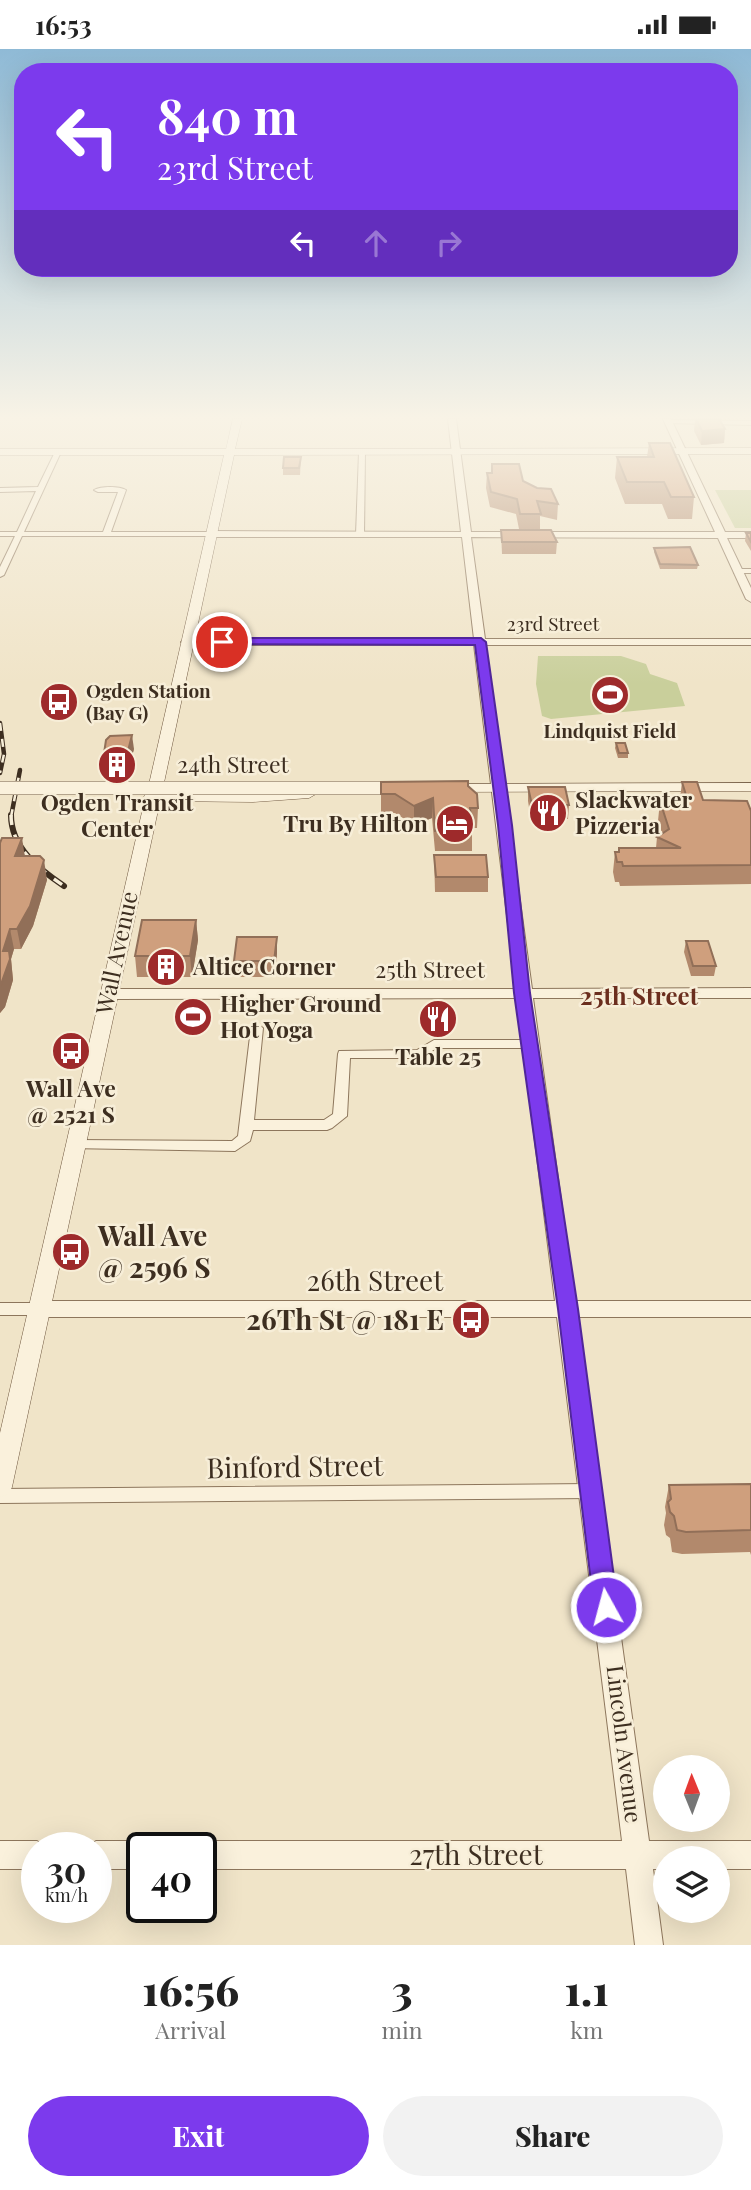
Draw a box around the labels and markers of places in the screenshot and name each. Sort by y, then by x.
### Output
pin [192,612,252,672]
sports icon: Lindquist Field [589,674,631,716]
place label: Ogden Station (Bay G) [86,677,211,725]
bus stop icon: Ogden Station (Bay G) [38,681,80,723]
place label: Lindquist Field [544,717,677,743]
building icon: Ogden Transit Center [96,744,138,786]
place label: Slackwater Pizzeria [575,783,692,840]
place label: Ogden Transit Center [41,786,194,843]
restaurant icon: Slackwater Pizzeria [527,792,569,834]
hotel icon: Tru By Hilton [434,803,476,845]
place label: Tru By Hilton [283,807,428,838]
building icon: Altice Corner [145,946,187,988]
place label: Altice Corner [192,950,336,981]
place label: Higher Ground Hot Yoga [220,987,382,1044]
sports icon: Higher Ground Hot Yoga [172,996,214,1038]
restaurant icon: Table 25 [417,998,459,1040]
bus stop icon: Wall Ave @ 2521 S [50,1030,92,1072]
place label: Table 25 [395,1040,481,1071]
place label: Wall Ave @ 2521 S [25,1072,116,1129]
place label: Wall Ave @ 2596 S [97,1216,211,1285]
bus stop icon: Wall Ave @ 2596 S [50,1231,92,1273]
bus stop icon: 26Th St @ 181 E [450,1299,492,1341]
place label: 26Th St @ 181 E [246,1300,444,1337]

